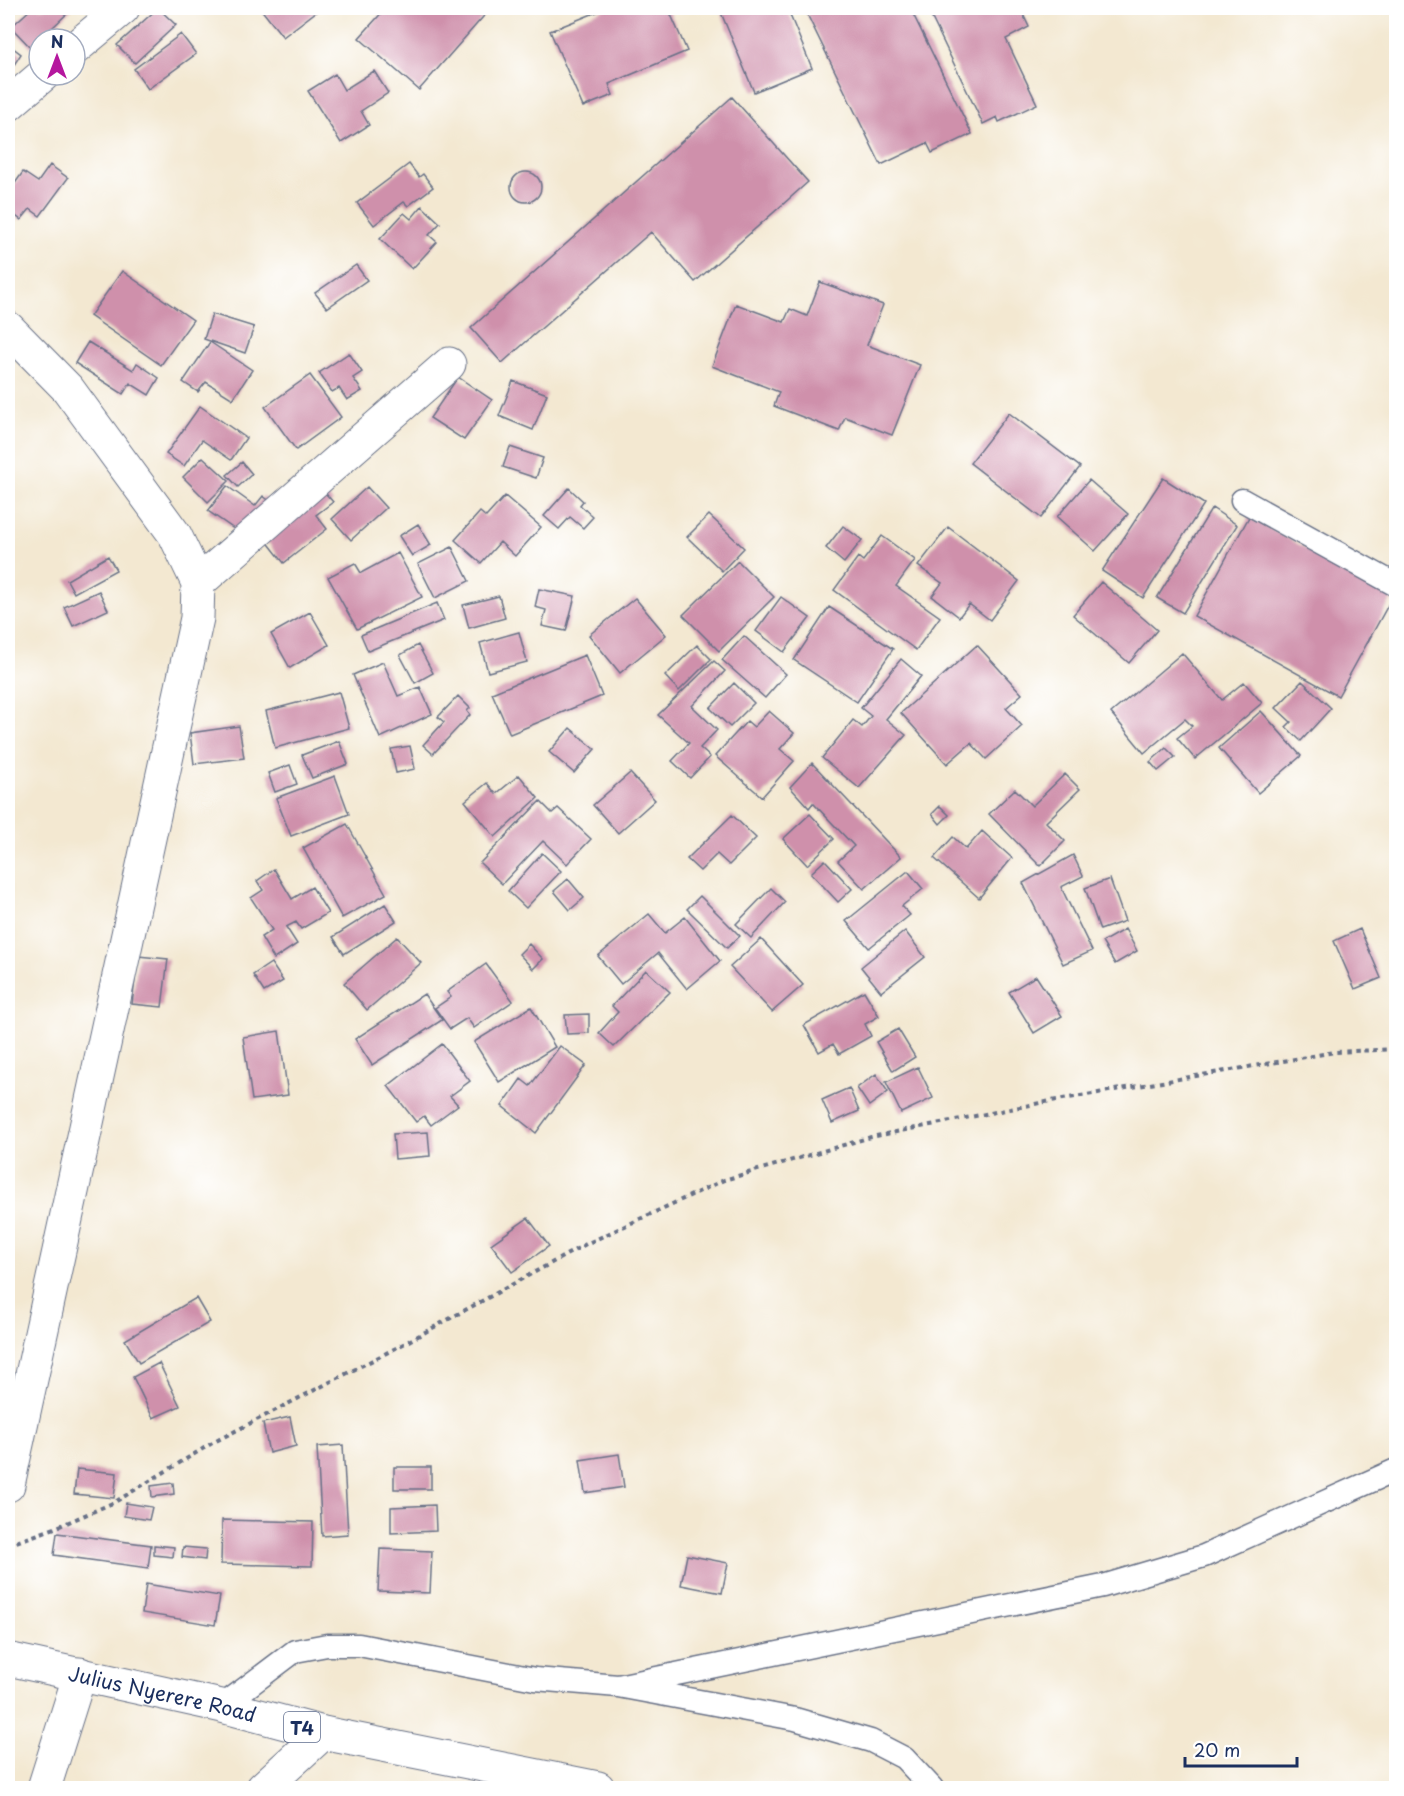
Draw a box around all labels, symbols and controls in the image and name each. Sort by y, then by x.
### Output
north arrow [27,27,87,87]
text: N [51,29,63,53]
street label: Julius Nyerere Road [66,1658,259,1729]
road number: T4 [284,1712,320,1742]
scale bar [1185,1730,1298,1768]
text: 20 m [1194,1736,1240,1763]

